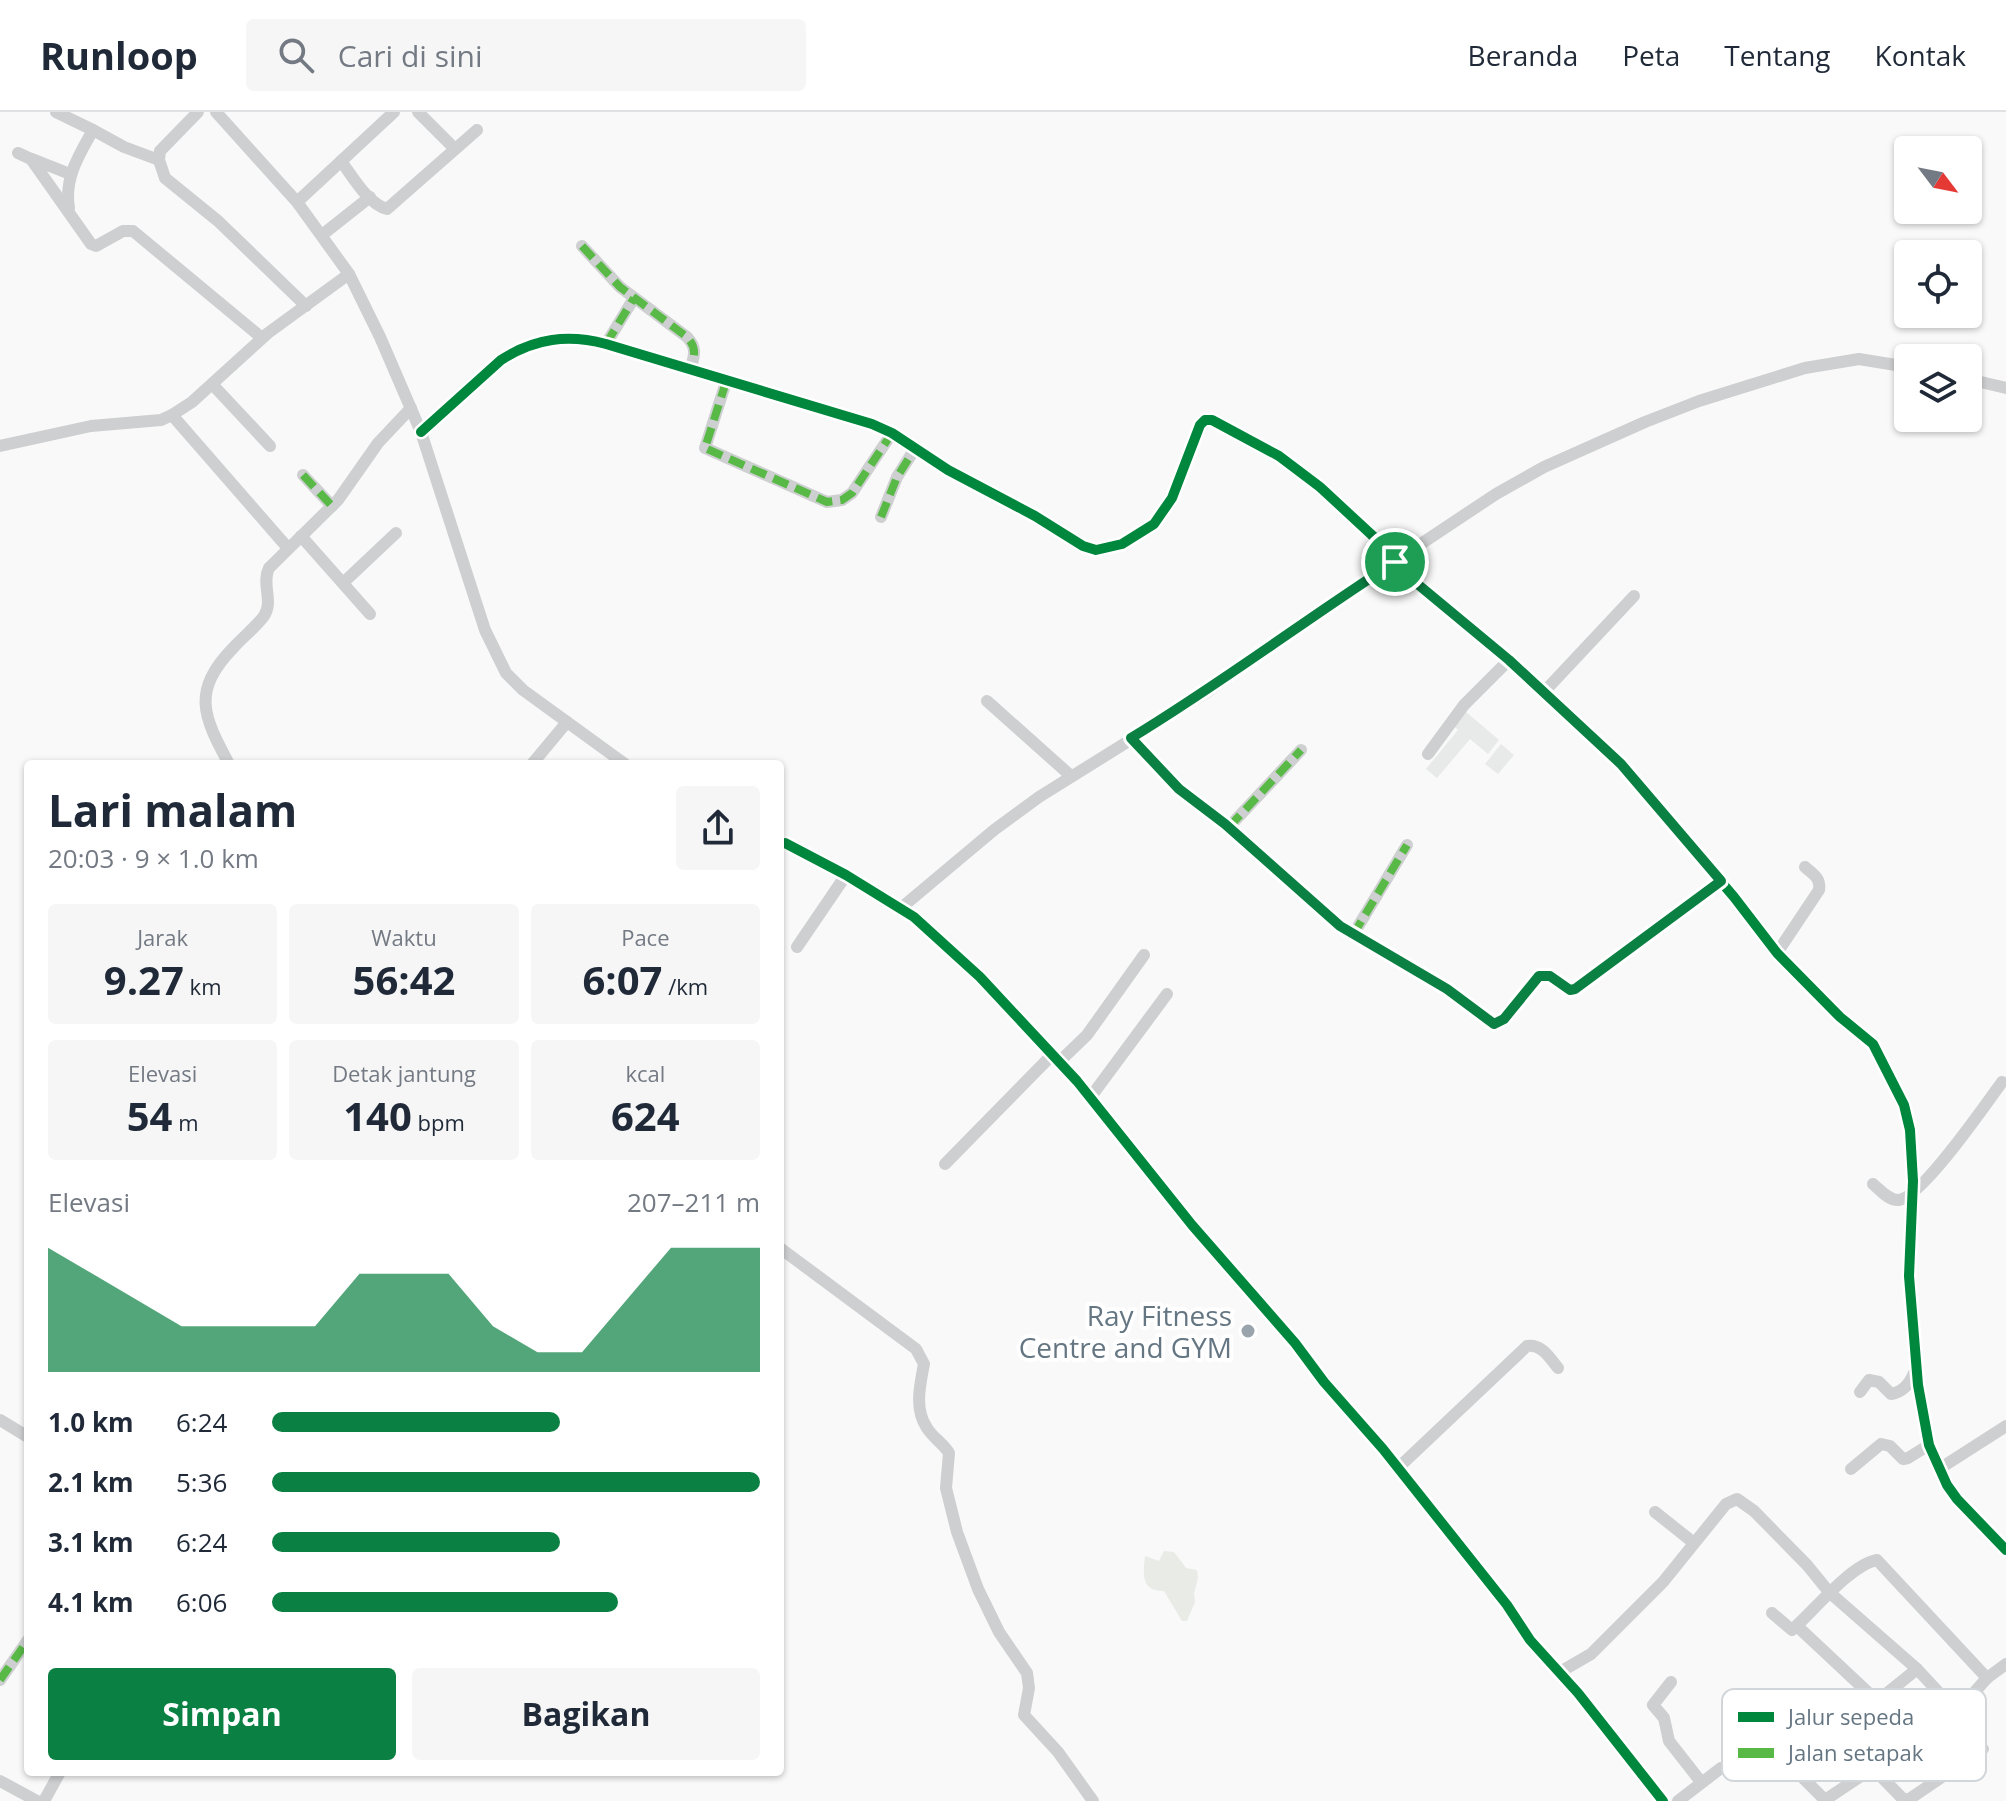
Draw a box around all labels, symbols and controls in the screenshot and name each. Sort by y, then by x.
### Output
search box [246,19,806,91]
text: Runloop [40,29,198,81]
icon: search [274,33,318,77]
text: Cari di sini [338,35,483,76]
text: Beranda [1468,36,1578,74]
text: Peta [1622,36,1680,74]
text: Tentang [1724,36,1831,74]
text: Kontak [1875,36,1966,74]
north arrow [1894,136,1982,224]
map controls [1894,136,1982,432]
button: locate [1894,240,1982,328]
button: layers [1894,344,1982,432]
pin [1361,528,1429,596]
icon: arrive [1373,540,1417,584]
text: Lari malam [48,780,297,840]
button: share [676,786,760,870]
text: 20:03 · 9 × 1.0 km [48,840,259,876]
text: Jarak [137,922,188,952]
text: Waktu [371,922,437,952]
text: Pace [621,922,670,952]
text: 9.27 [104,952,184,1007]
text: 56:42 [353,952,455,1007]
text: 6:07 [582,952,662,1007]
text: km [184,971,222,1001]
text: /km [662,971,708,1001]
text: Elevasi [128,1058,197,1088]
text: Detak jantung [332,1058,476,1088]
text: kcal [625,1058,665,1088]
text: 54 [127,1088,172,1143]
text: 140 [343,1088,412,1143]
text: 624 [611,1088,680,1143]
text: m [172,1107,199,1137]
text: bpm [412,1107,465,1137]
text: Elevasi [48,1184,130,1220]
text: 207–211 m [627,1184,760,1220]
place label: Ray Fitness Centre and GYM [1019,1296,1232,1366]
marker: Ray Fitness Centre and GYM [1239,1322,1257,1340]
text: 1.0 km [48,1404,134,1440]
text: 6:24 [176,1404,227,1440]
text: 2.1 km [48,1464,134,1500]
text: 5:36 [176,1464,227,1500]
text: 3.1 km [48,1524,134,1560]
text: 6:24 [176,1524,227,1560]
text: 4.1 km [48,1584,134,1620]
text: 6:06 [176,1584,227,1620]
button: Simpan [48,1668,396,1760]
button: Bagikan [412,1668,760,1760]
legend [1722,1689,1986,1781]
text: Jalur sepeda [1786,1701,1914,1731]
text: Jalan setapak [1786,1737,1924,1767]

